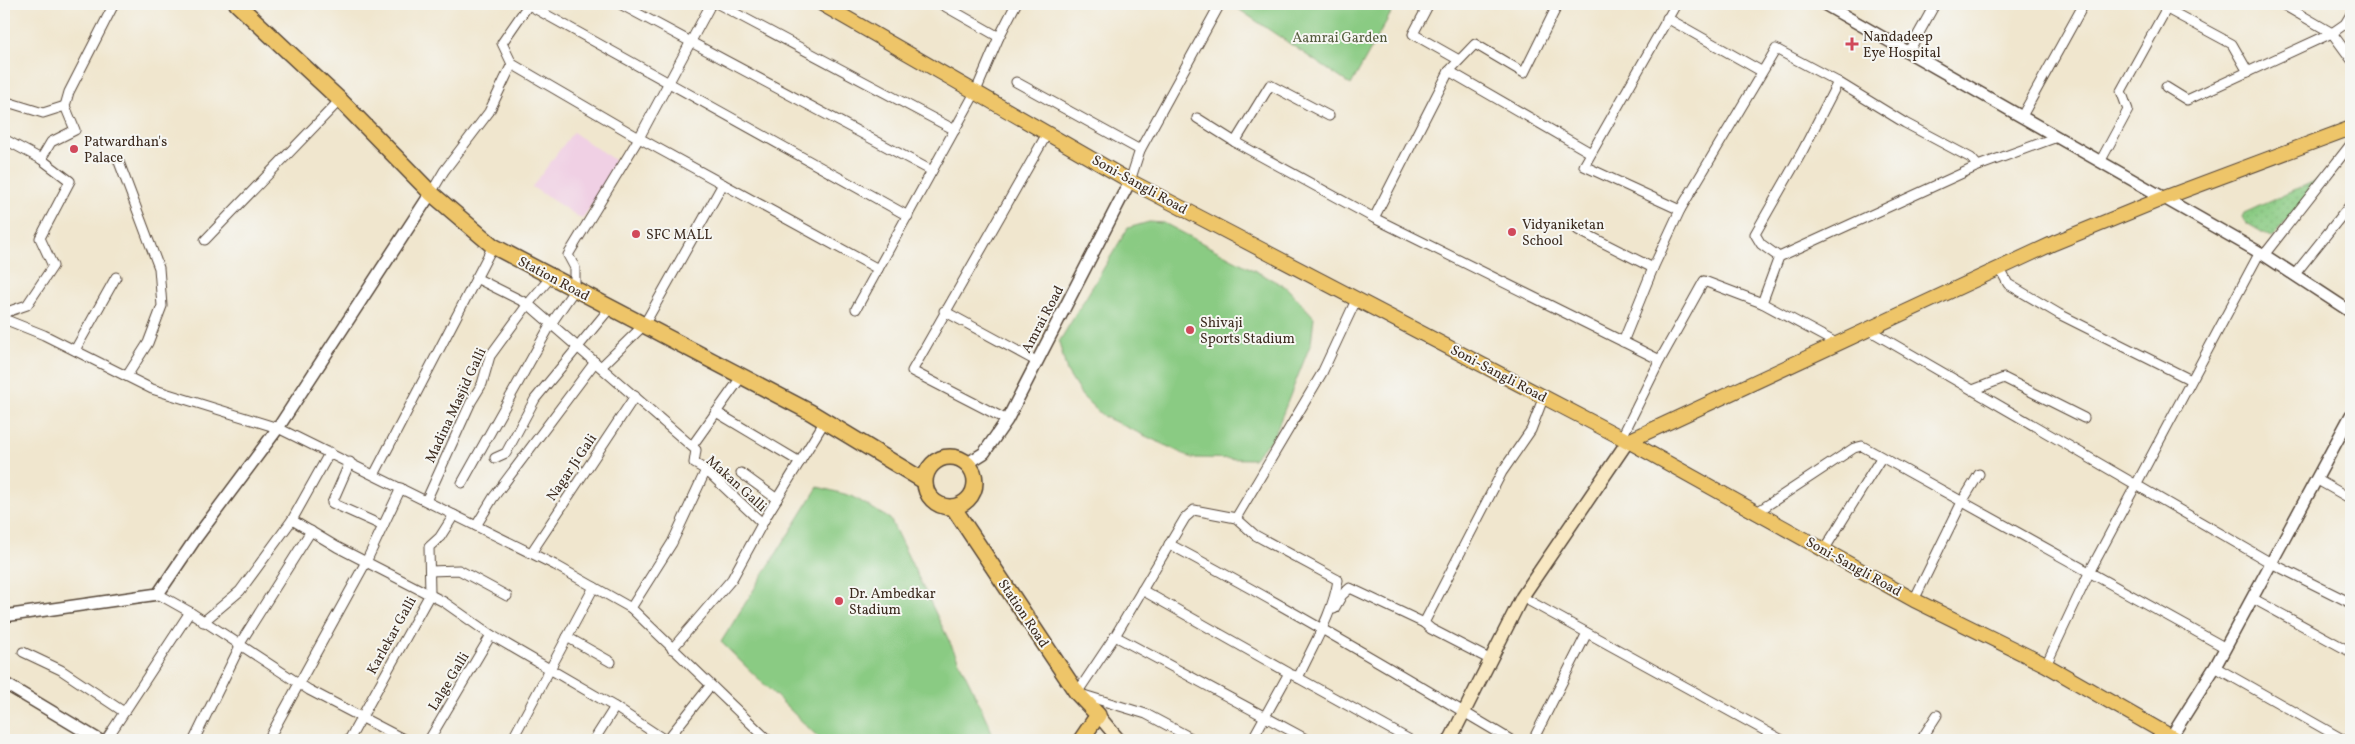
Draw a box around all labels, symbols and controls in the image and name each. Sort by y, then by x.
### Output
place label: Nandadeep Eye Hospital [1863,28,1941,63]
park label: Aamrai Garden [1292,29,1388,48]
marker: Nandadeep Eye Hospital [1845,37,1859,51]
place label: Patwardhan's Palace [84,133,167,168]
marker: Patwardhan's Palace [68,143,80,155]
street label: Soni-Sangli Road [1088,151,1191,220]
place label: Vidyaniketan School [1522,216,1604,251]
place label: SFC MALL [646,226,712,245]
marker: Vidyaniketan School [1506,226,1518,238]
marker: SFC MALL [630,228,642,240]
street label: Station Road [514,252,593,306]
street label: Amrai Road [1018,283,1069,357]
place label: Shivaji Sports Stadium [1200,314,1295,349]
marker: Shivaji Sports Stadium [1184,324,1196,336]
street label: Soni-Sangli Road [1447,341,1550,408]
street label: Madina Masjid Galli [421,345,491,466]
street label: Nagar Ji Gali [543,430,602,505]
street label: Makan Galli [702,452,770,516]
street label: Soni-Sangli Road [1802,533,1905,602]
street label: Station Road [993,576,1053,652]
place label: Dr. Ambedkar Stadium [849,585,936,620]
street label: Karlekar Galli [363,593,422,678]
marker: Dr. Ambedkar Stadium [833,595,845,607]
street label: Lalge Galli [424,649,474,715]

